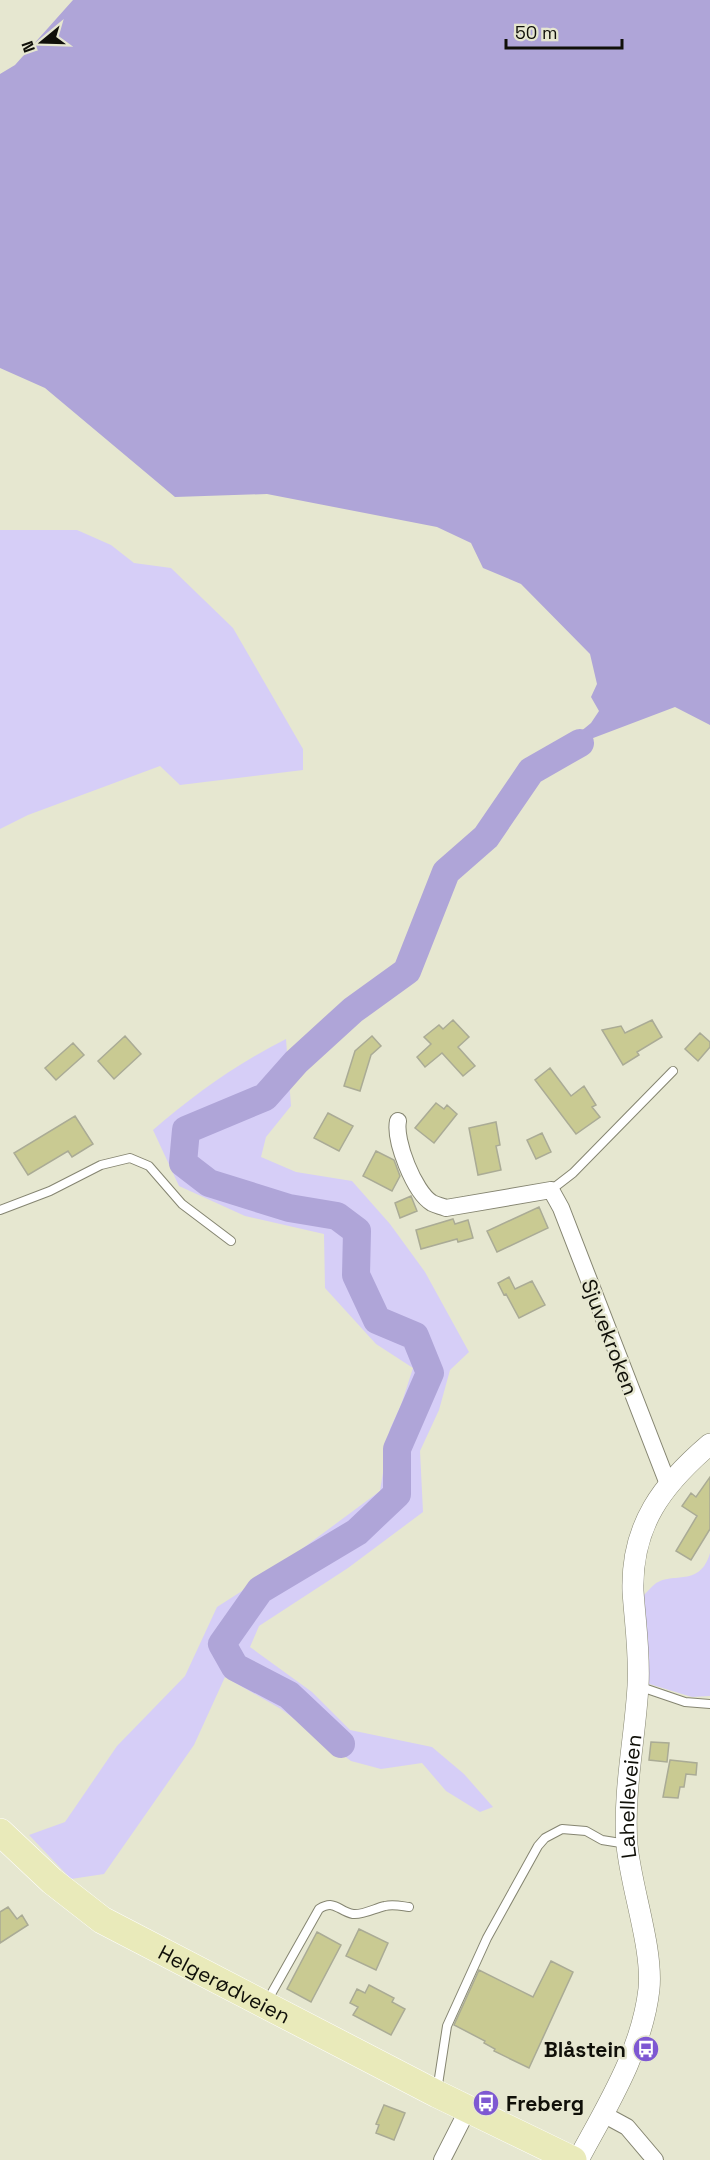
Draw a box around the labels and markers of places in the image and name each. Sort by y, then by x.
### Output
bus stop icon: Blåstein [631,2034,661,2064]
place label: Blåstein [544,2036,626,2063]
bus stop icon: Freberg [471,2088,501,2118]
place label: Freberg [506,2090,584,2117]

